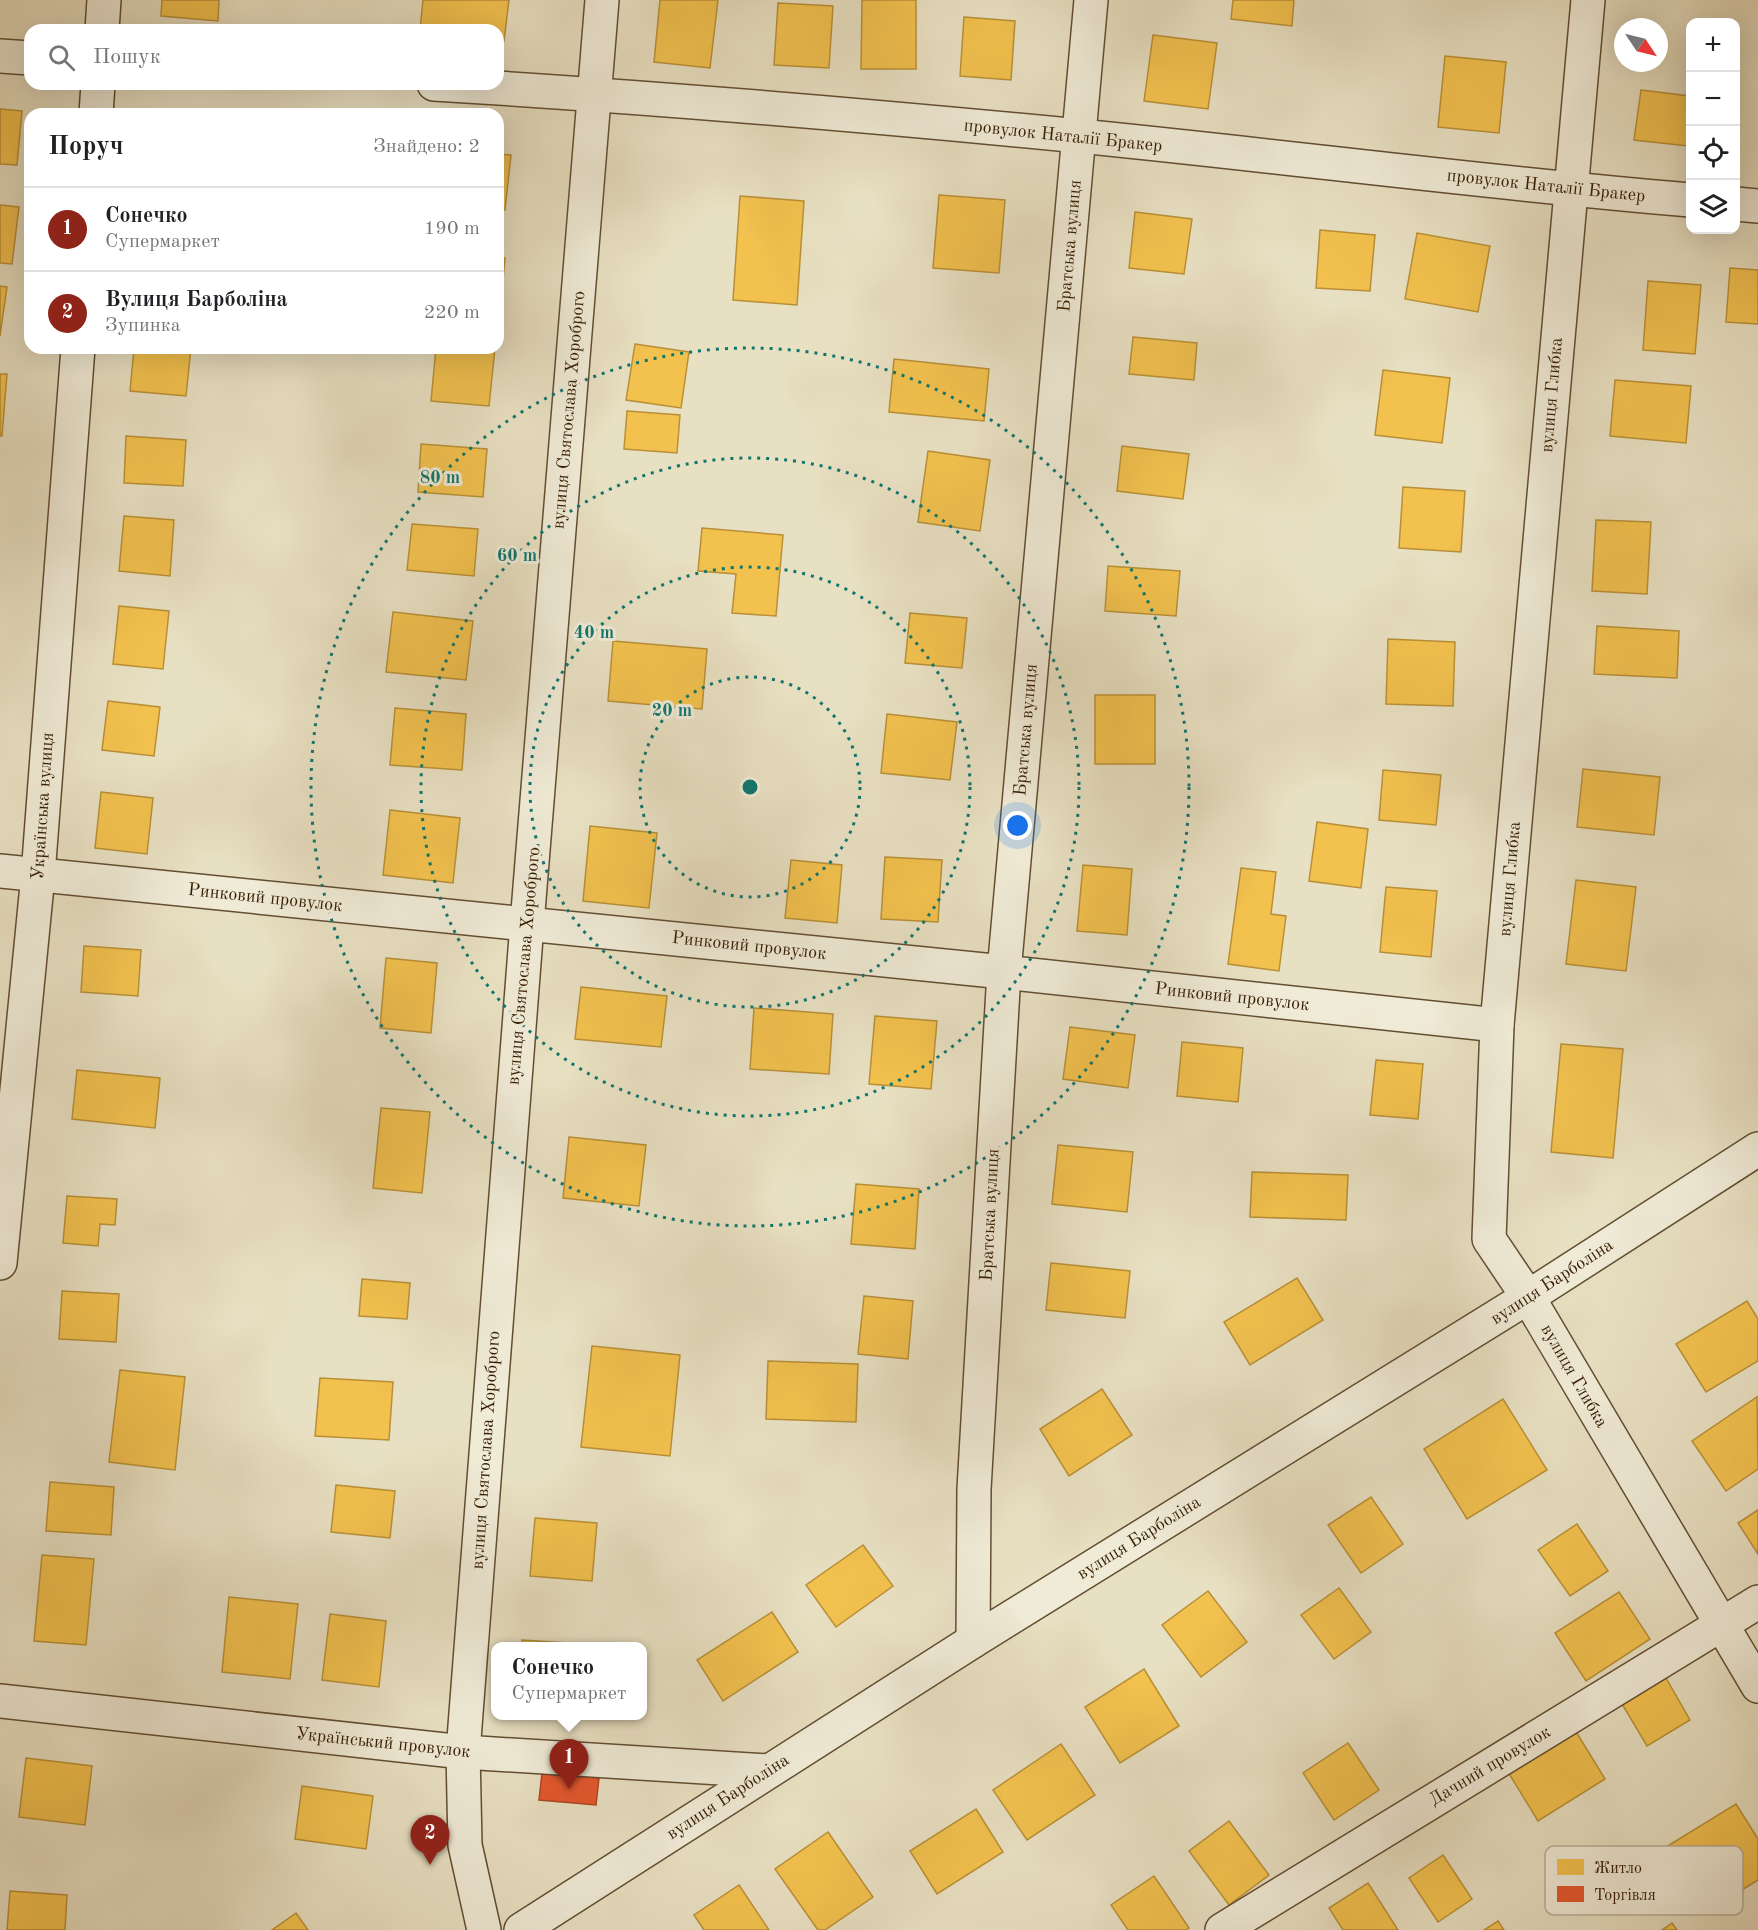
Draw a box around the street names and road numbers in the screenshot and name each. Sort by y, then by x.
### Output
street label: провулок Наталії Бракер [963,117,1163,155]
street label: провулок Наталії Бракер [1446,167,1646,205]
street label: Братська вулиця [1055,179,1085,313]
street label: вулиця Святослава Хороброго [550,290,588,530]
street label: вулиця Глибка [1538,336,1566,453]
street label: Братська вулиця [1011,663,1041,797]
street label: Українська вулиця [29,732,57,880]
street label: вулиця Глибка [1496,820,1524,937]
street label: вулиця Святослава Хороброго [505,846,543,1086]
street label: Ринковий провулок [187,881,343,915]
street label: Ринковий провулок [671,929,827,963]
street label: Ринковий провулок [1154,980,1310,1014]
street label: Братська вулиця [978,1148,1002,1282]
street label: вулиця Барболіна [1488,1236,1616,1328]
street label: вулиця Глибка [1537,1321,1611,1431]
street label: вулиця Святослава Хороброго [469,1330,503,1570]
street label: вулиця Барболіна [1074,1493,1204,1583]
street label: Дачний провулок [1426,1723,1554,1809]
street label: Український провулок [295,1725,471,1761]
street label: вулиця Барболіна [664,1751,792,1843]

